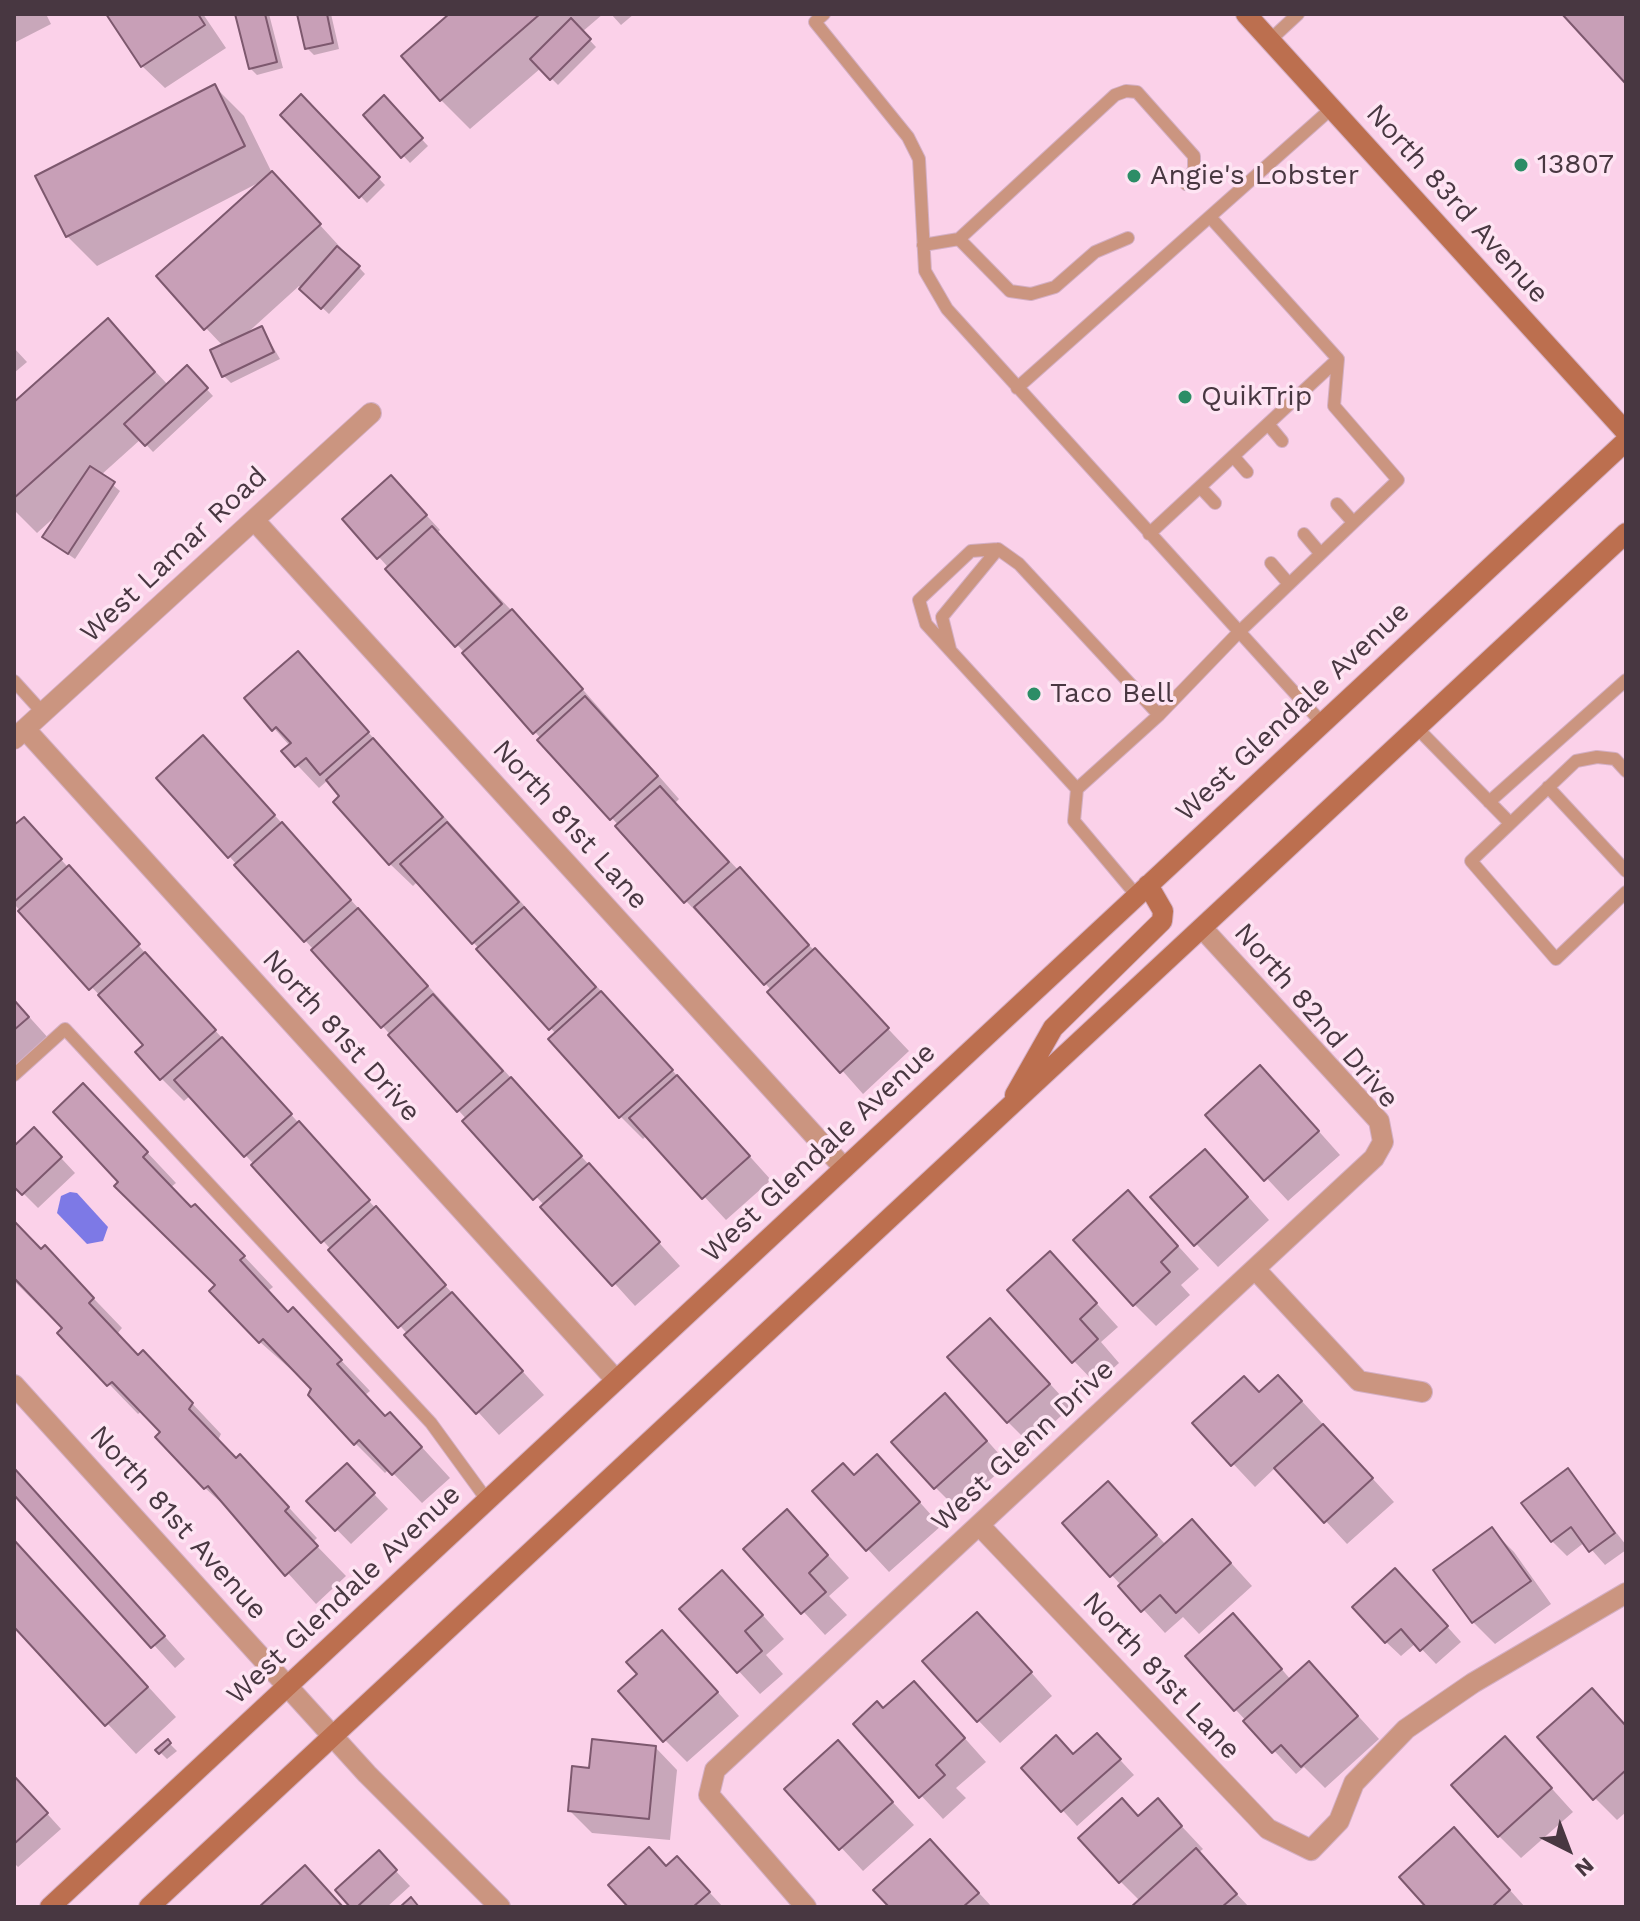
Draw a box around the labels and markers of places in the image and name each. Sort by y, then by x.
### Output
place label: 13807 [1537,148,1614,182]
marker: 13807 [1512,156,1530,174]
place label: Angie's Lobster [1150,159,1359,193]
marker: Angie's Lobster [1125,167,1143,185]
place label: QuikTrip [1201,380,1312,414]
marker: QuikTrip [1176,388,1194,406]
place label: Taco Bell [1050,677,1174,711]
marker: Taco Bell [1025,685,1043,703]

